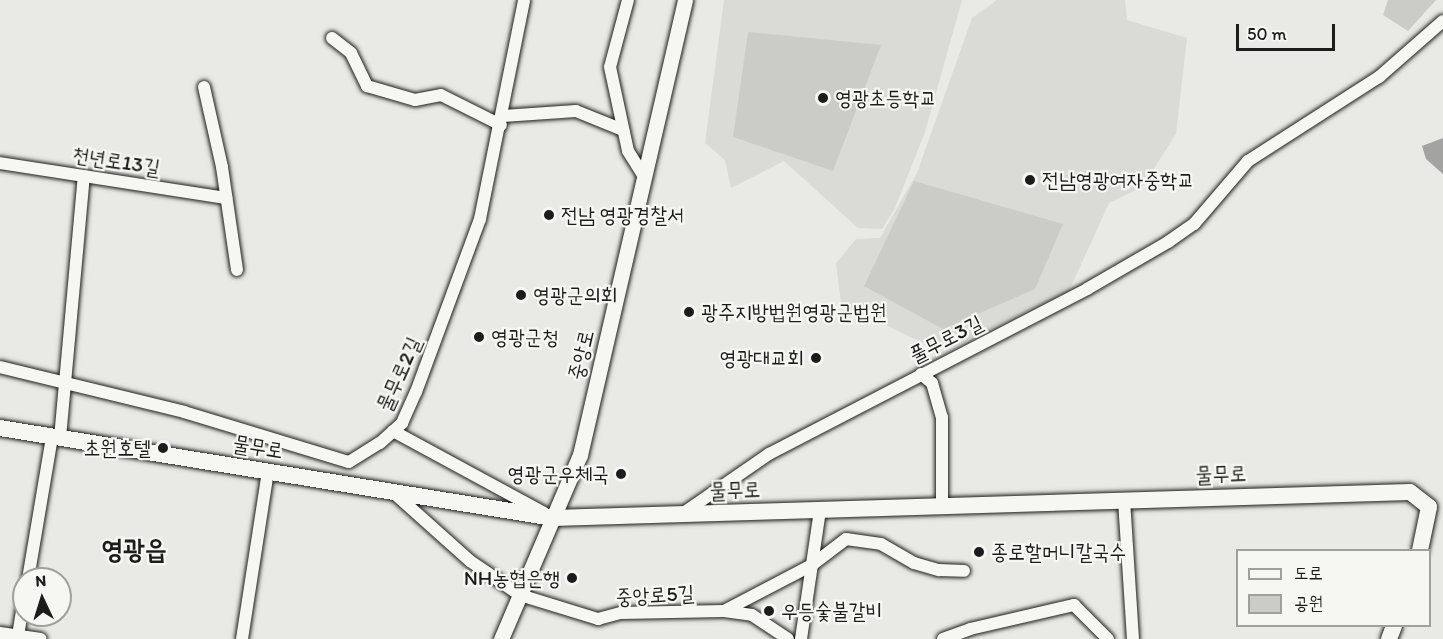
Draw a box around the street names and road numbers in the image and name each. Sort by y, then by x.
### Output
street label: 천년로13길 [70,142,162,180]
street label: 풀무로3길 [905,310,987,368]
street label: 중앙로 [563,327,599,383]
street label: 물무로2길 [371,333,427,415]
street label: 물무로 [231,431,285,463]
street label: 물무로 [1195,461,1247,487]
street label: 물무로 [709,477,761,503]
street label: 중앙로5길 [615,580,695,610]

